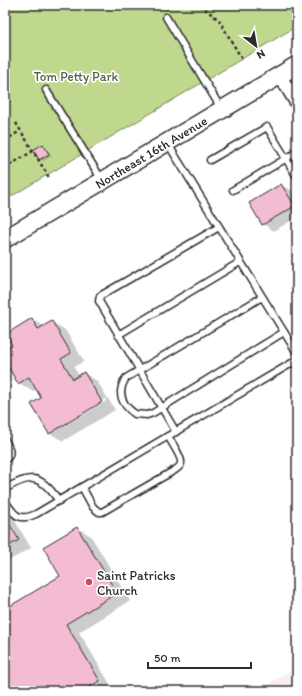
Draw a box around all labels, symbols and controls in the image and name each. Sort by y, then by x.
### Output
north arrow [236,26,276,66]
text: N [254,47,267,62]
park label: Tom Petty Park [34,69,119,84]
street label: Northeast 16th Avenue [93,113,210,192]
place label: Saint Patricks Church [97,568,176,598]
marker: Saint Patricks Church [84,577,94,587]
scale bar [148,644,251,670]
text: 50 m [154,651,180,665]

